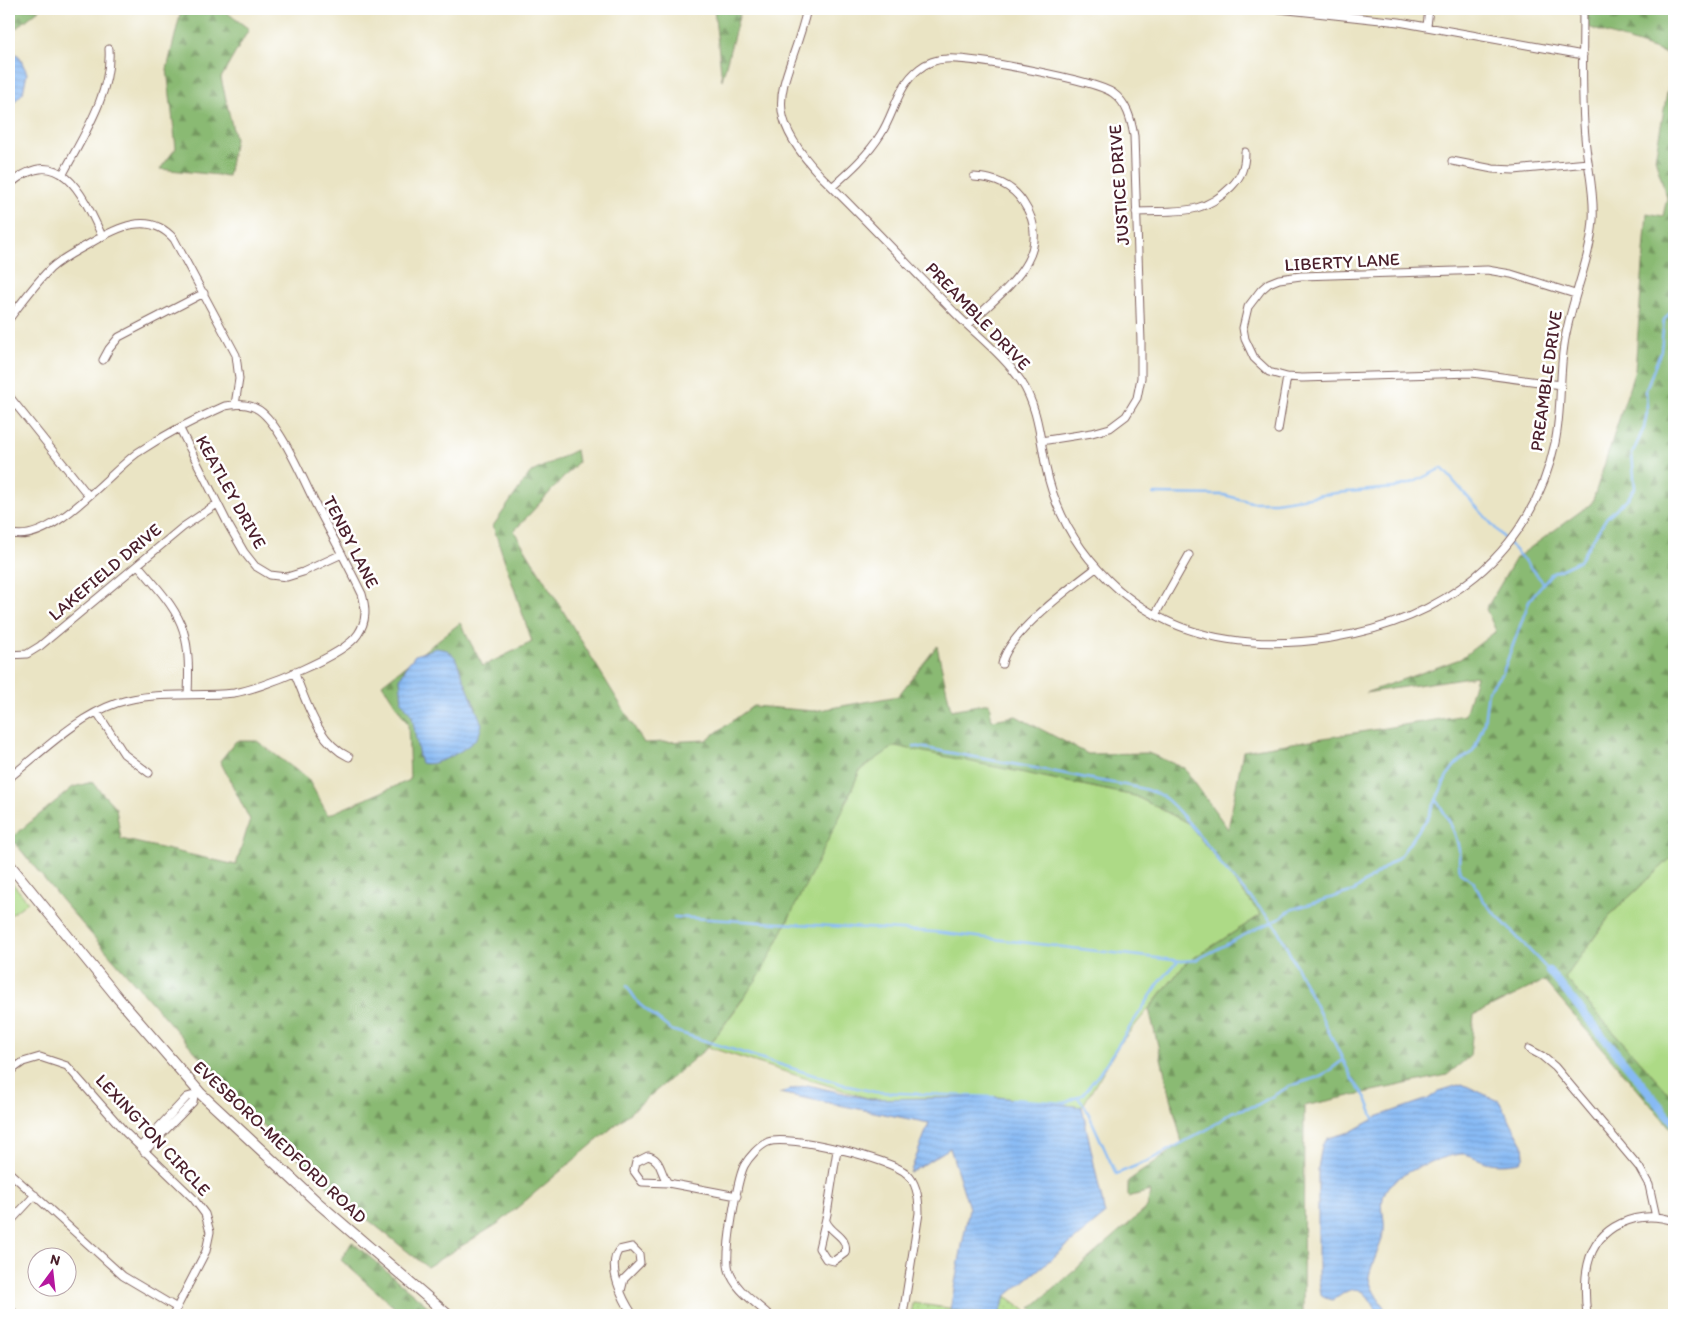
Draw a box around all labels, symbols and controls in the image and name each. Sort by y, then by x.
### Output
street label: JUSTICE DRIVE [1104,124,1134,246]
street label: LIBERTY LANE [1284,248,1400,276]
street label: PREAMBLE DRIVE [921,257,1035,375]
street label: PREAMBLE DRIVE [1525,309,1567,453]
street label: KEATLEY DRIVE [191,431,271,553]
street label: TENBY LANE [318,492,384,592]
street label: LAKEFIELD DRIVE [44,518,166,626]
street label: EVESBORO-MEDFORD ROAD [189,1056,371,1228]
street label: LEXINGTON CIRCLE [91,1069,215,1201]
north arrow [28,1246,78,1296]
text: N [48,1250,62,1269]

